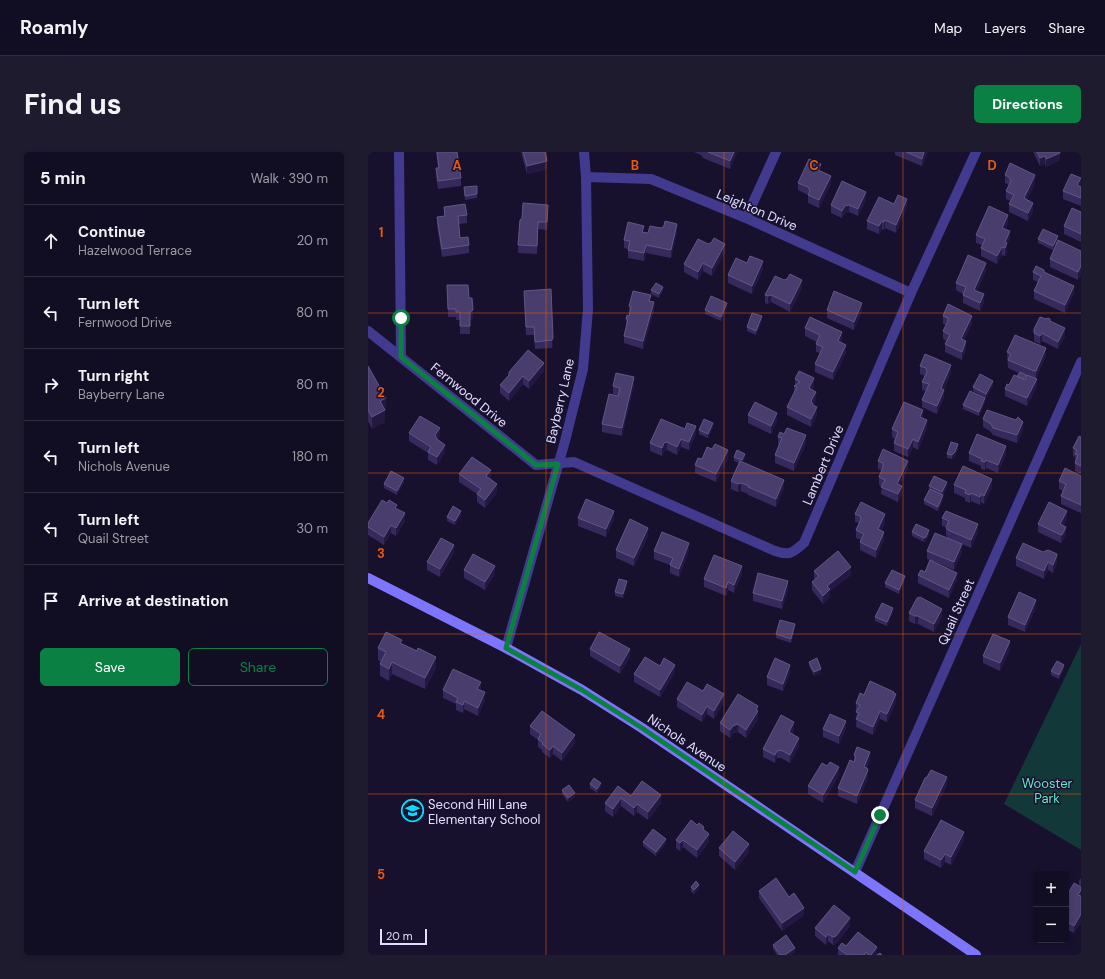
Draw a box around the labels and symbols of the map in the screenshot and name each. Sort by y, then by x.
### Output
text: A [452,157,462,174]
text: B [631,157,639,174]
text: C [809,157,819,174]
text: D [987,157,997,174]
street label: Leighton Drive [714,185,800,235]
text: 1 [379,224,383,241]
route start [392,309,410,327]
street label: Bayberry Lane [542,357,578,445]
street label: Fernwood Drive [427,359,511,431]
text: 2 [377,384,385,401]
street label: Lambert Drive [799,422,847,508]
text: 3 [377,545,385,562]
street label: Quail Street [934,576,978,648]
text: 4 [377,706,385,723]
street label: Nichols Avenue [644,710,730,776]
park label: Wooster Park [1022,775,1073,807]
place label: Second Hill Lane Elementary School [428,796,541,828]
school or university icon: Second Hill Lane Elementary School [399,798,425,824]
route end [871,806,889,824]
text: 5 [377,866,385,883]
scale bar [380,927,427,946]

